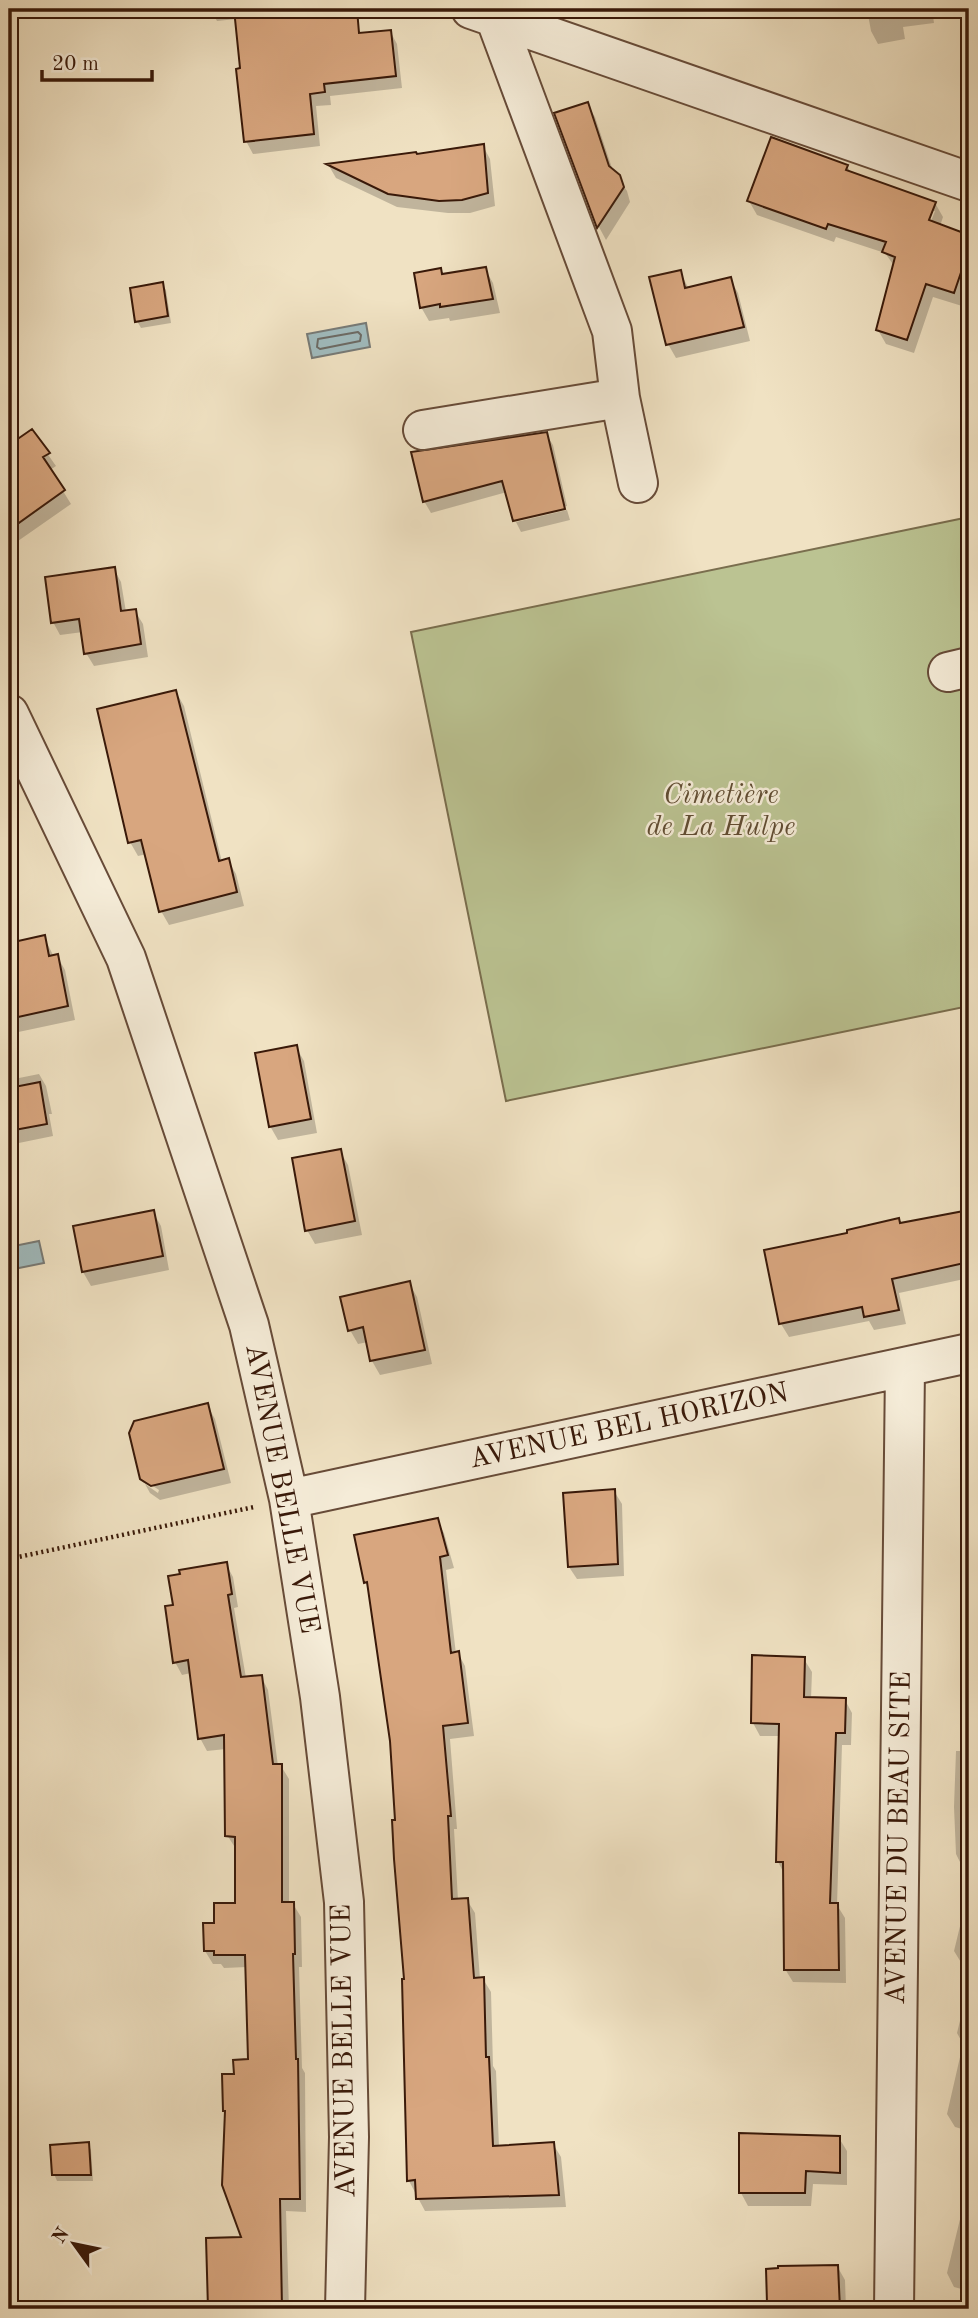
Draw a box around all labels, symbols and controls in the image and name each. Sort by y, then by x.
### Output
scale bar [42,38,152,82]
text: 20 m [52,54,99,75]
park label: Cimetière de La Hulpe [646,782,796,842]
street label: AVENUE BELLE VUE [239,1342,323,1636]
street label: AVENUE BEL HORIZON [467,1379,791,1475]
street label: AVENUE DU BEAU SITE [883,1671,917,2005]
street label: AVENUE BELLE VUE [328,1904,362,2198]
north arrow [38,2210,108,2280]
text: N [50,2224,74,2247]

